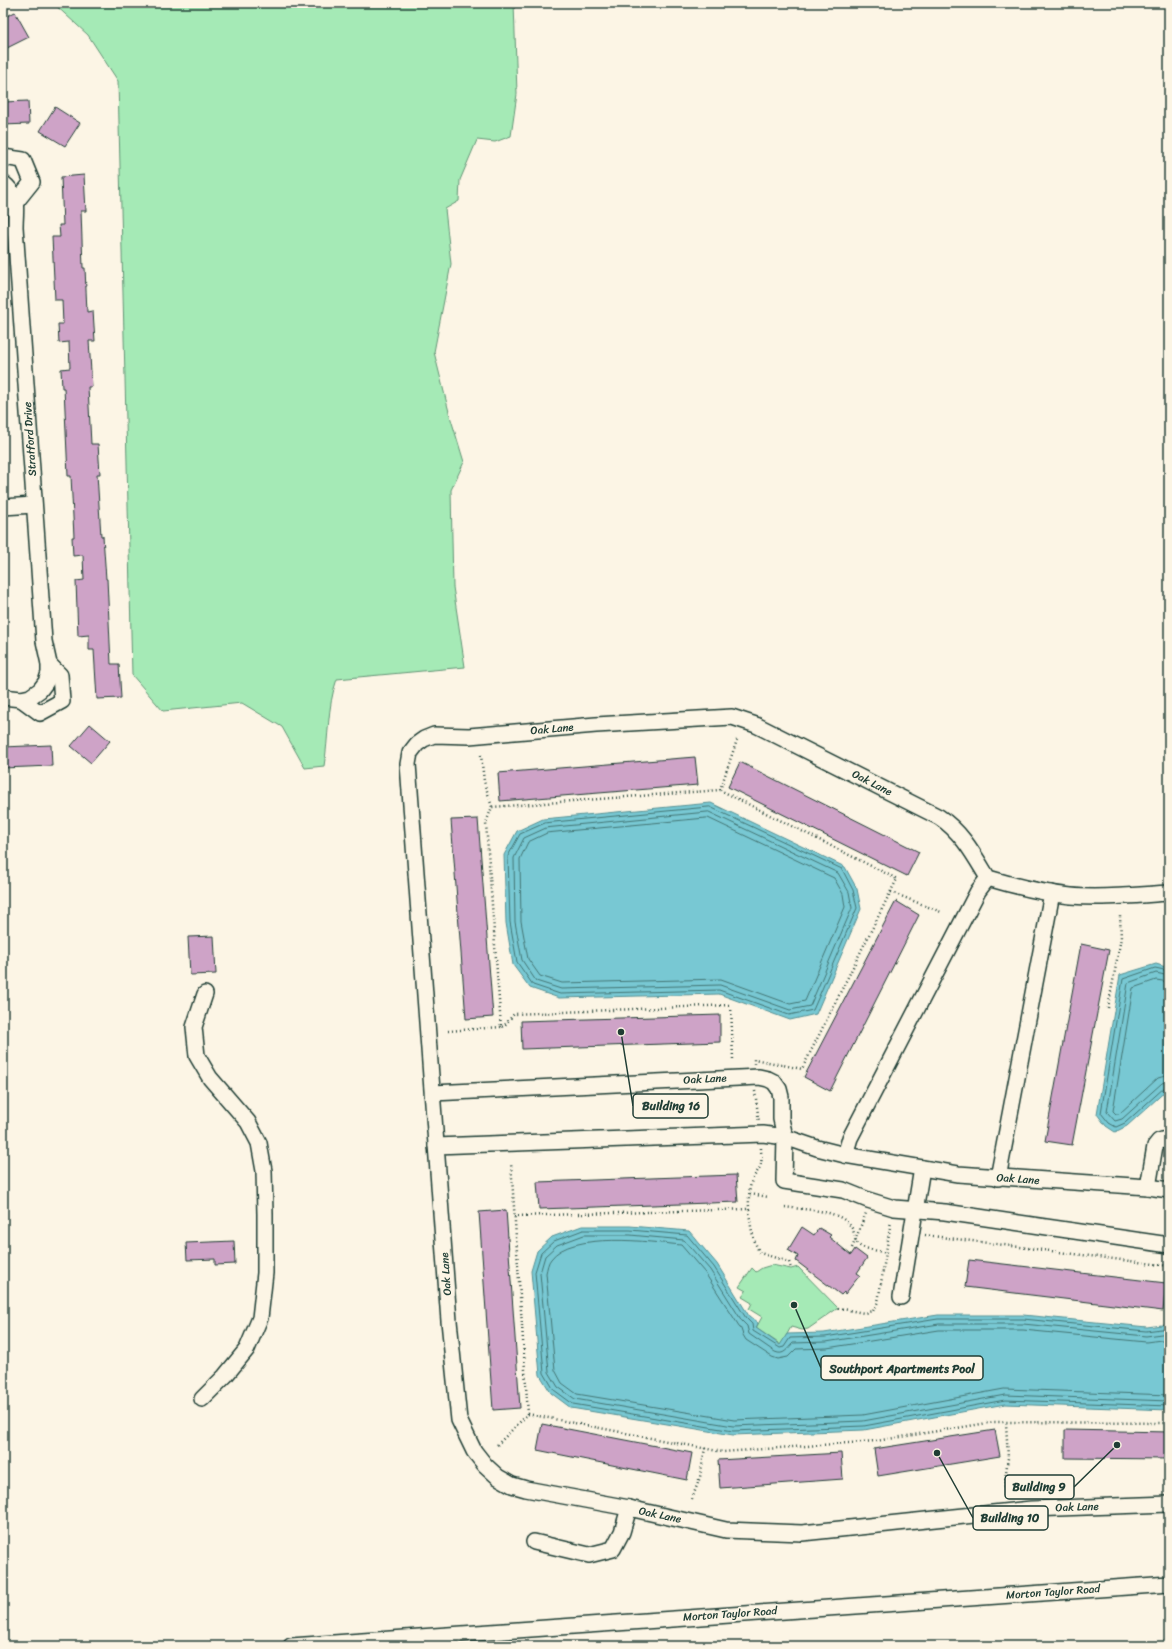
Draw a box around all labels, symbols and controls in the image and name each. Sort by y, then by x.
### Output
street label: Stratford Drive [18,401,42,477]
street label: Oak Lane [530,718,575,740]
street label: Oak Lane [848,765,896,802]
street label: Oak Lane [683,1068,728,1090]
callout: Building 16 [633,1094,708,1118]
text: Building 16 [642,1095,700,1117]
street label: Oak Lane [996,1168,1041,1190]
street label: Oak Lane [435,1251,457,1296]
callout: Southport Apartments Pool [821,1356,983,1380]
text: Southport Apartments Pool [828,1358,975,1380]
callout: Building 9 [1005,1475,1074,1499]
text: Building 9 [1012,1476,1066,1498]
street label: Oak Lane [1055,1497,1100,1517]
street label: Oak Lane [637,1501,684,1529]
callout: Building 10 [973,1506,1048,1530]
text: Building 10 [981,1507,1040,1529]
street label: Morton Taylor Road [1005,1579,1102,1605]
street label: Morton Taylor Road [682,1601,779,1627]

